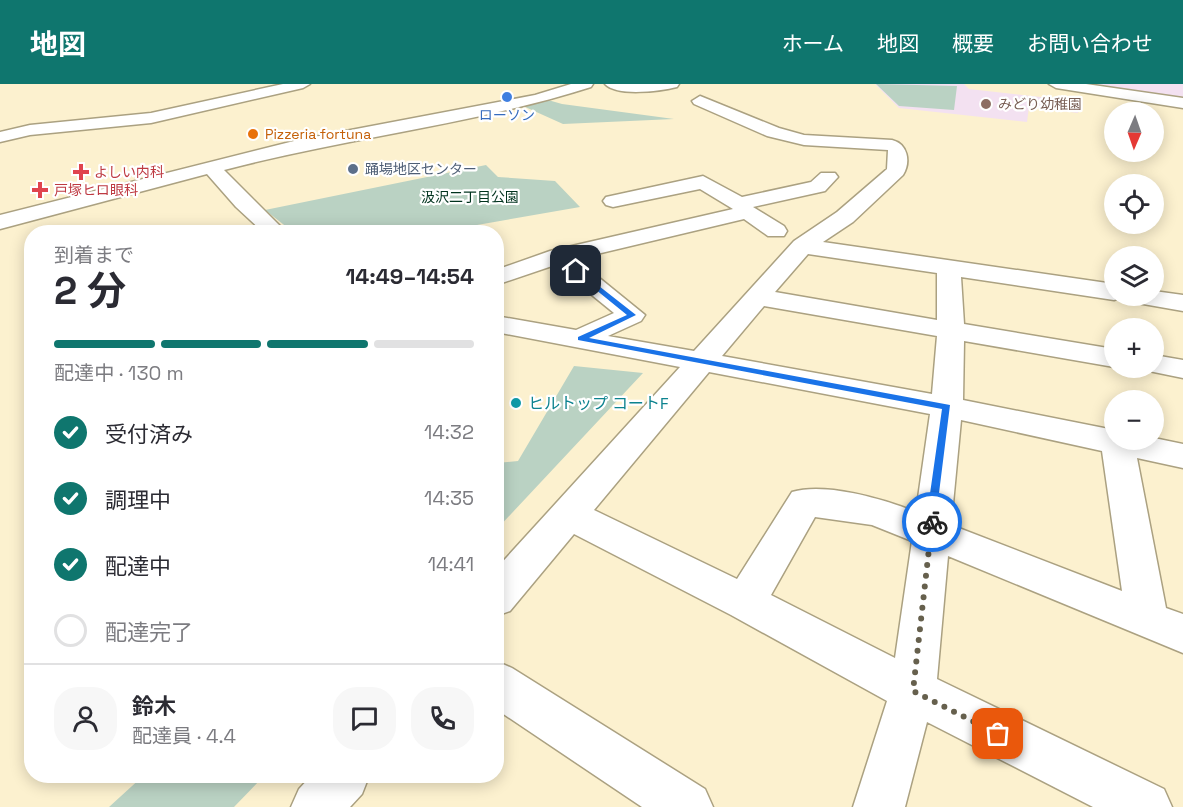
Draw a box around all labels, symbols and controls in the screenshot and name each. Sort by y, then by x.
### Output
text: 地図 [30,26,86,62]
text: ホーム [782,30,844,57]
text: 地図 [877,30,919,57]
text: 概要 [952,30,994,57]
text: お問い合わせ [1027,30,1153,57]
marker: ローソン [500,90,514,104]
place label: みどり幼稚園 [998,95,1082,113]
marker: みどり幼稚園 [979,97,993,111]
north arrow [1104,102,1164,162]
map controls [1104,102,1164,450]
place label: ローソン [479,106,535,124]
place label: Pizzeria fortuna [265,125,371,143]
marker: Pizzeria fortuna [246,127,260,141]
place label: 踊場地区センター [365,160,477,178]
marker: 踊場地区センター [346,162,360,176]
marker: よしい内科 [72,163,90,181]
place label: よしい内科 [94,163,164,181]
button: locate [1104,174,1164,234]
marker: 戸塚ヒロ眼科 [31,181,49,199]
place label: 戸塚ヒロ眼科 [54,181,138,199]
park label: 汲沢二丁目公園 [421,188,519,206]
text: 到着まで [54,242,134,268]
pin [550,245,601,296]
button: layers [1104,246,1164,306]
icon: home [559,254,592,287]
text: 14:49–14:54 [345,262,474,290]
text: 2 分 [54,266,126,315]
button: + [1104,318,1164,378]
text: 配達中 · 130 m [54,360,184,386]
button: − [1104,390,1164,450]
place label: ヒルトップ コートF [528,393,669,414]
marker: ヒルトップ コートF [509,396,523,410]
icon: check [54,416,87,449]
text: 14:32 [424,419,474,445]
text: 受付済み [105,420,193,448]
icon: check [54,482,87,515]
text: 14:35 [424,485,474,511]
text: 調理中 [105,486,171,514]
courier [902,492,962,552]
icon: bike [916,506,949,539]
icon: check [54,548,87,581]
text: 14:41 [428,551,474,577]
text: 配達中 [105,552,171,580]
text: 配達完了 [105,618,193,646]
button: person [54,687,117,750]
button: chat [333,687,396,750]
button: phone [411,687,474,750]
text: 鈴木 [132,692,176,720]
pin [972,708,1023,759]
icon: bag [981,717,1014,750]
text: 配達員 · 4.4 [132,723,236,749]

